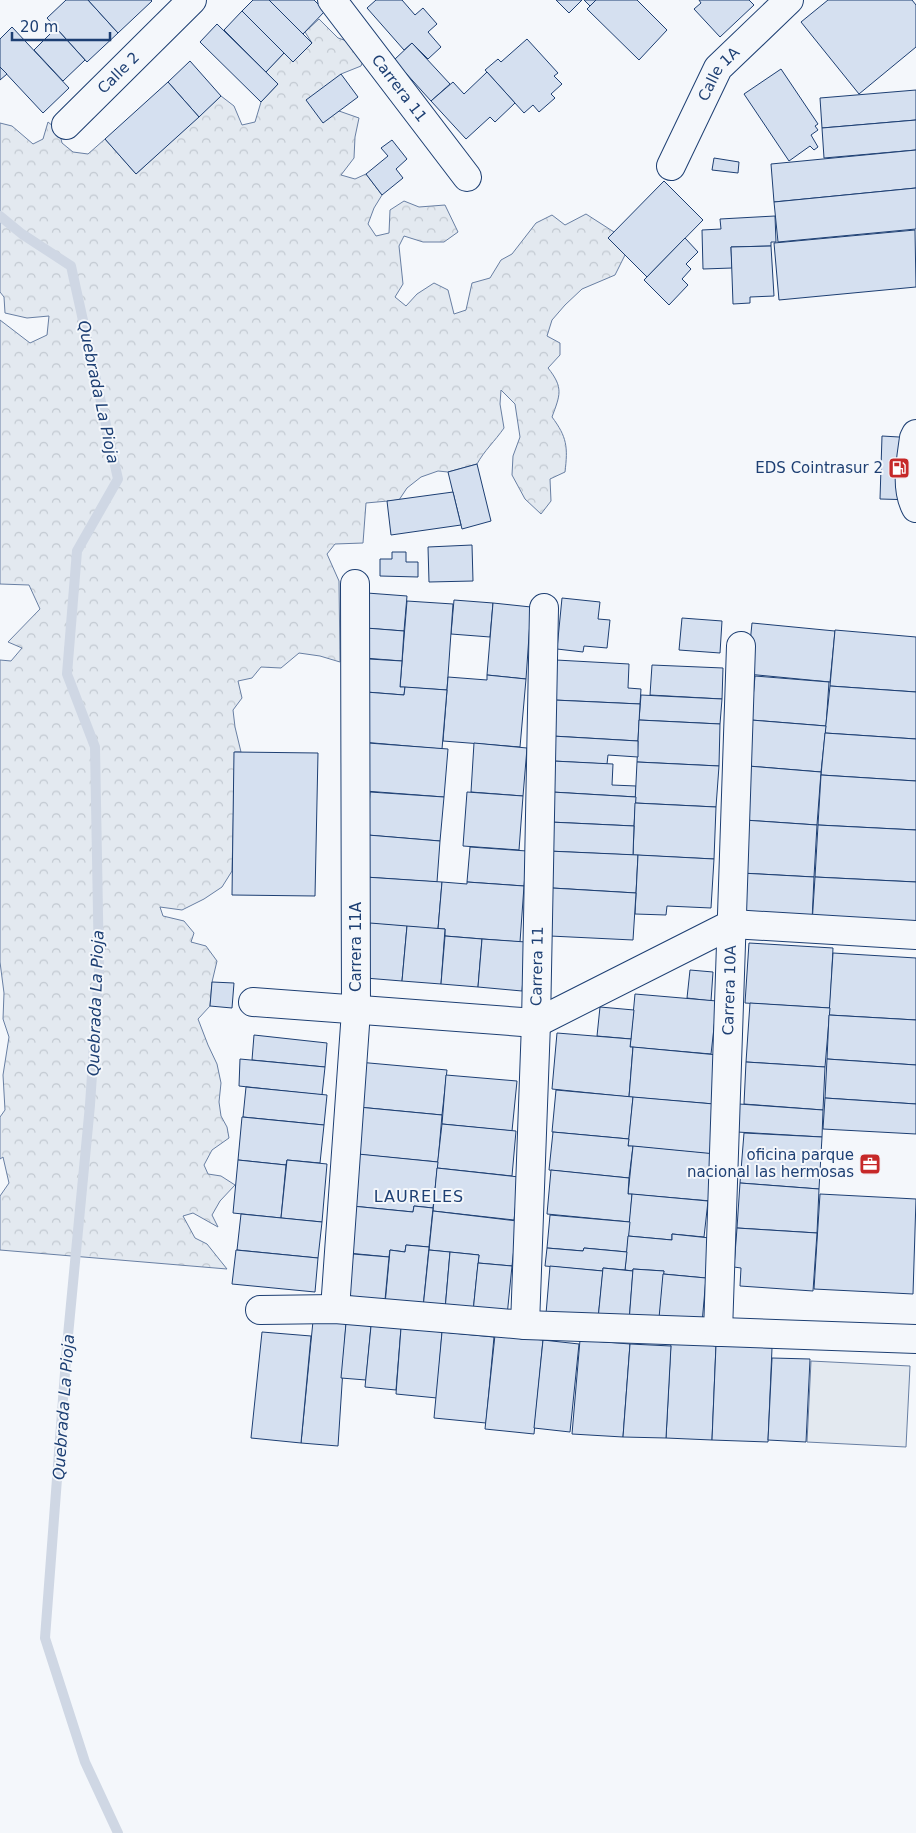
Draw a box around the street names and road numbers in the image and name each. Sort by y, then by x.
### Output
street label: Calle 1A [694,43,744,104]
street label: Calle 2 [94,48,143,97]
street label: Carrera 11 [368,51,431,125]
street label: Carrera 11A [347,901,365,992]
street label: Carrera 11 [527,926,547,1006]
street label: Carrera 10A [719,944,740,1036]

